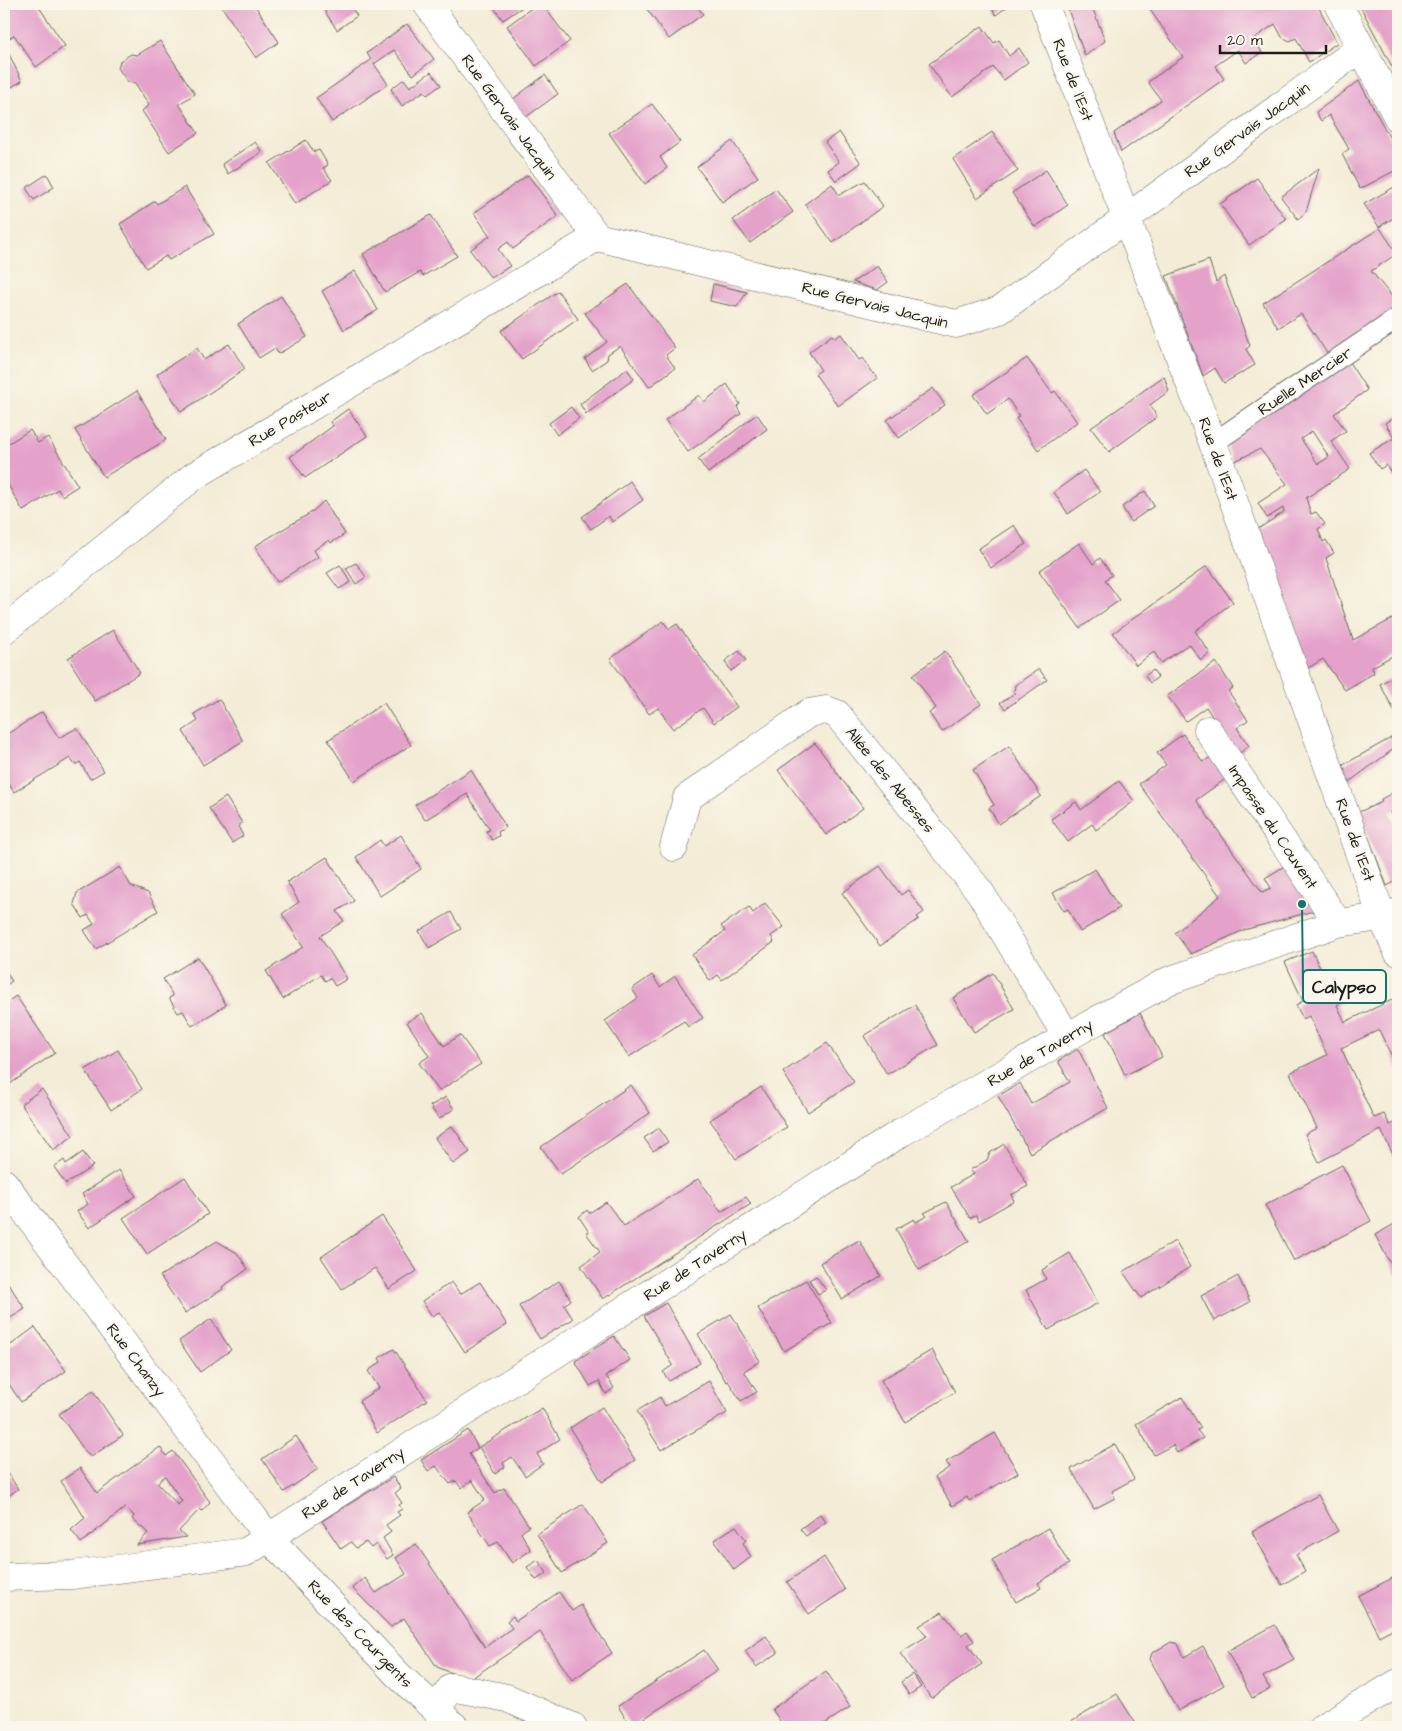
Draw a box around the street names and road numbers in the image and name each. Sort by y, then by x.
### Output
street label: Rue de l'Est [1047,35,1099,125]
street label: Rue Gervais Jacquin [456,50,562,184]
street label: Rue Gervais Jacquin [1180,77,1314,183]
street label: Rue Gervais Jacquin [800,276,950,334]
street label: Ruelle Mercier [1254,341,1356,421]
street label: Rue Pasteur [244,386,336,452]
street label: Rue de l'Est [1193,414,1243,504]
street label: Allée des Abesses [840,722,940,838]
street label: Impasse du Couvent [1223,760,1323,894]
street label: Rue de l'Est [1330,795,1380,885]
street label: Rue de Taverny [983,1014,1098,1093]
street label: Rue de Taverny [639,1223,751,1307]
street label: Rue Chanzy [100,1319,171,1402]
street label: Rue de Taverny [297,1441,409,1525]
street label: Rue des Courgents [302,1575,417,1694]

